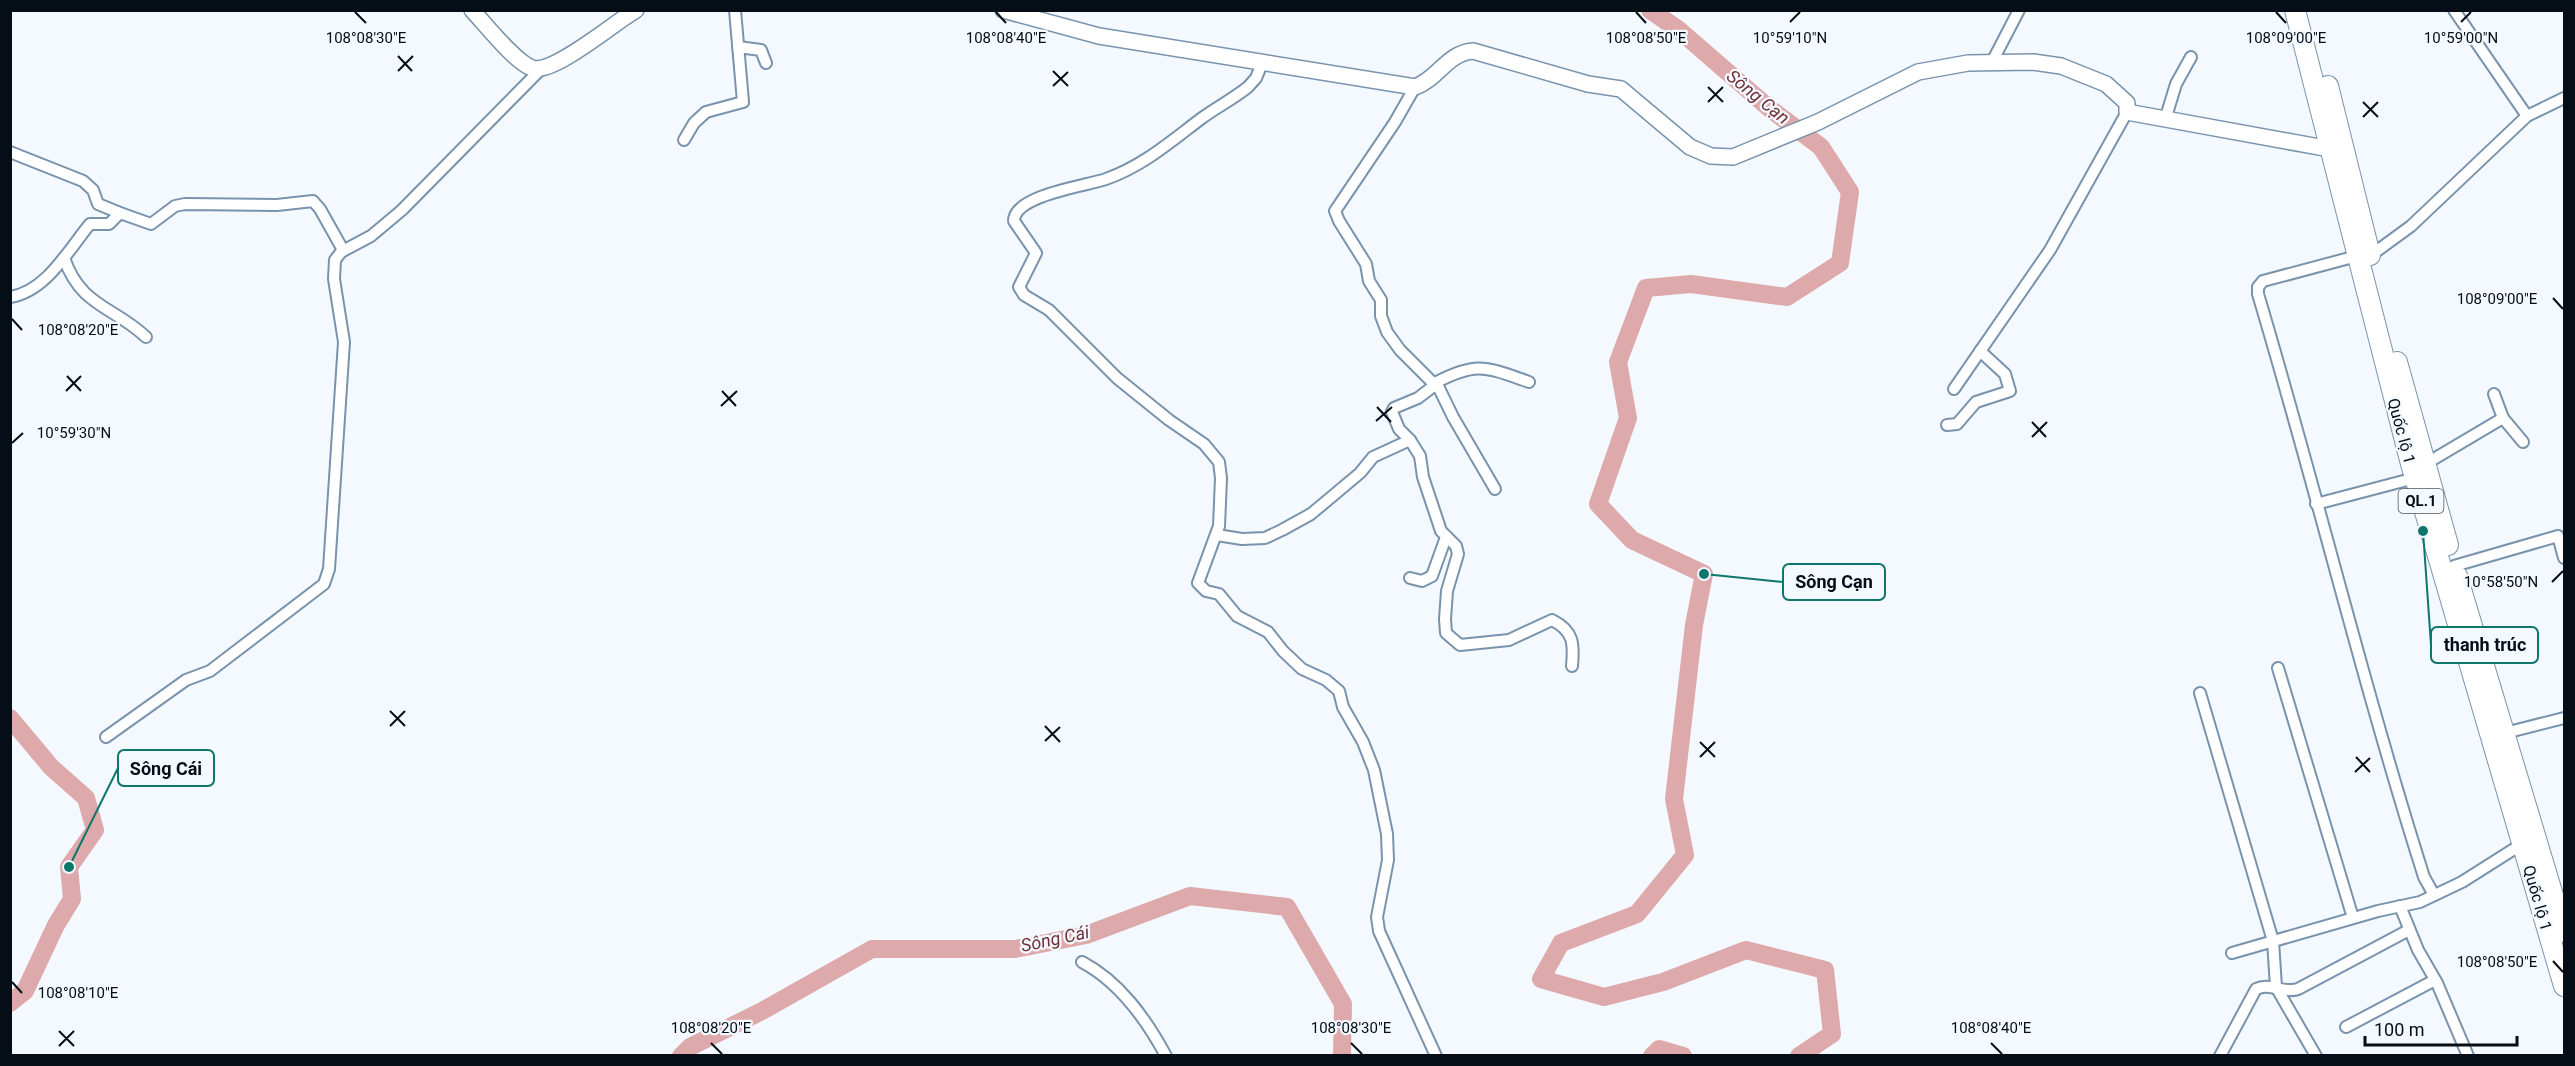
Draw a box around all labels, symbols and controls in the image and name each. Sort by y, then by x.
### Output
text: 108°08'30"E [326,29,407,47]
text: 108°08'40"E [966,29,1047,47]
text: 108°08'50"E [1606,29,1687,47]
text: 10°59'10"N [1753,29,1827,47]
text: 108°09'00"E [2246,29,2327,47]
text: 10°59'00"N [2424,29,2498,47]
water label: Sông Cạn [1723,65,1794,128]
text: 108°09'00"E [2457,290,2538,308]
text: 108°08'20"E [38,321,119,339]
street label: Quốc lộ 1 [2384,396,2419,466]
text: 10°59'30"N [37,424,111,442]
road number: QL.1 [2398,489,2444,513]
callout: Sông Cạn [1783,564,1885,600]
text: Sông Cạn [1795,571,1873,592]
text: 10°58'50"N [2464,573,2538,591]
callout: thanh trúc [2431,627,2538,663]
text: thanh trúc [2444,634,2526,655]
callout: Sông Cái [118,750,214,786]
text: Sông Cái [130,758,202,779]
street label: Quốc lộ 1 [2519,863,2556,933]
water label: Sông Cái [1019,921,1092,956]
text: 108°08'50"E [2457,953,2538,971]
text: 108°08'10"E [38,984,119,1002]
scale bar [2365,1009,2516,1047]
text: 108°08'20"E [671,1019,752,1037]
text: 108°08'30"E [1311,1019,1392,1037]
text: 108°08'40"E [1951,1019,2032,1037]
text: 100 m [2374,1019,2425,1040]

